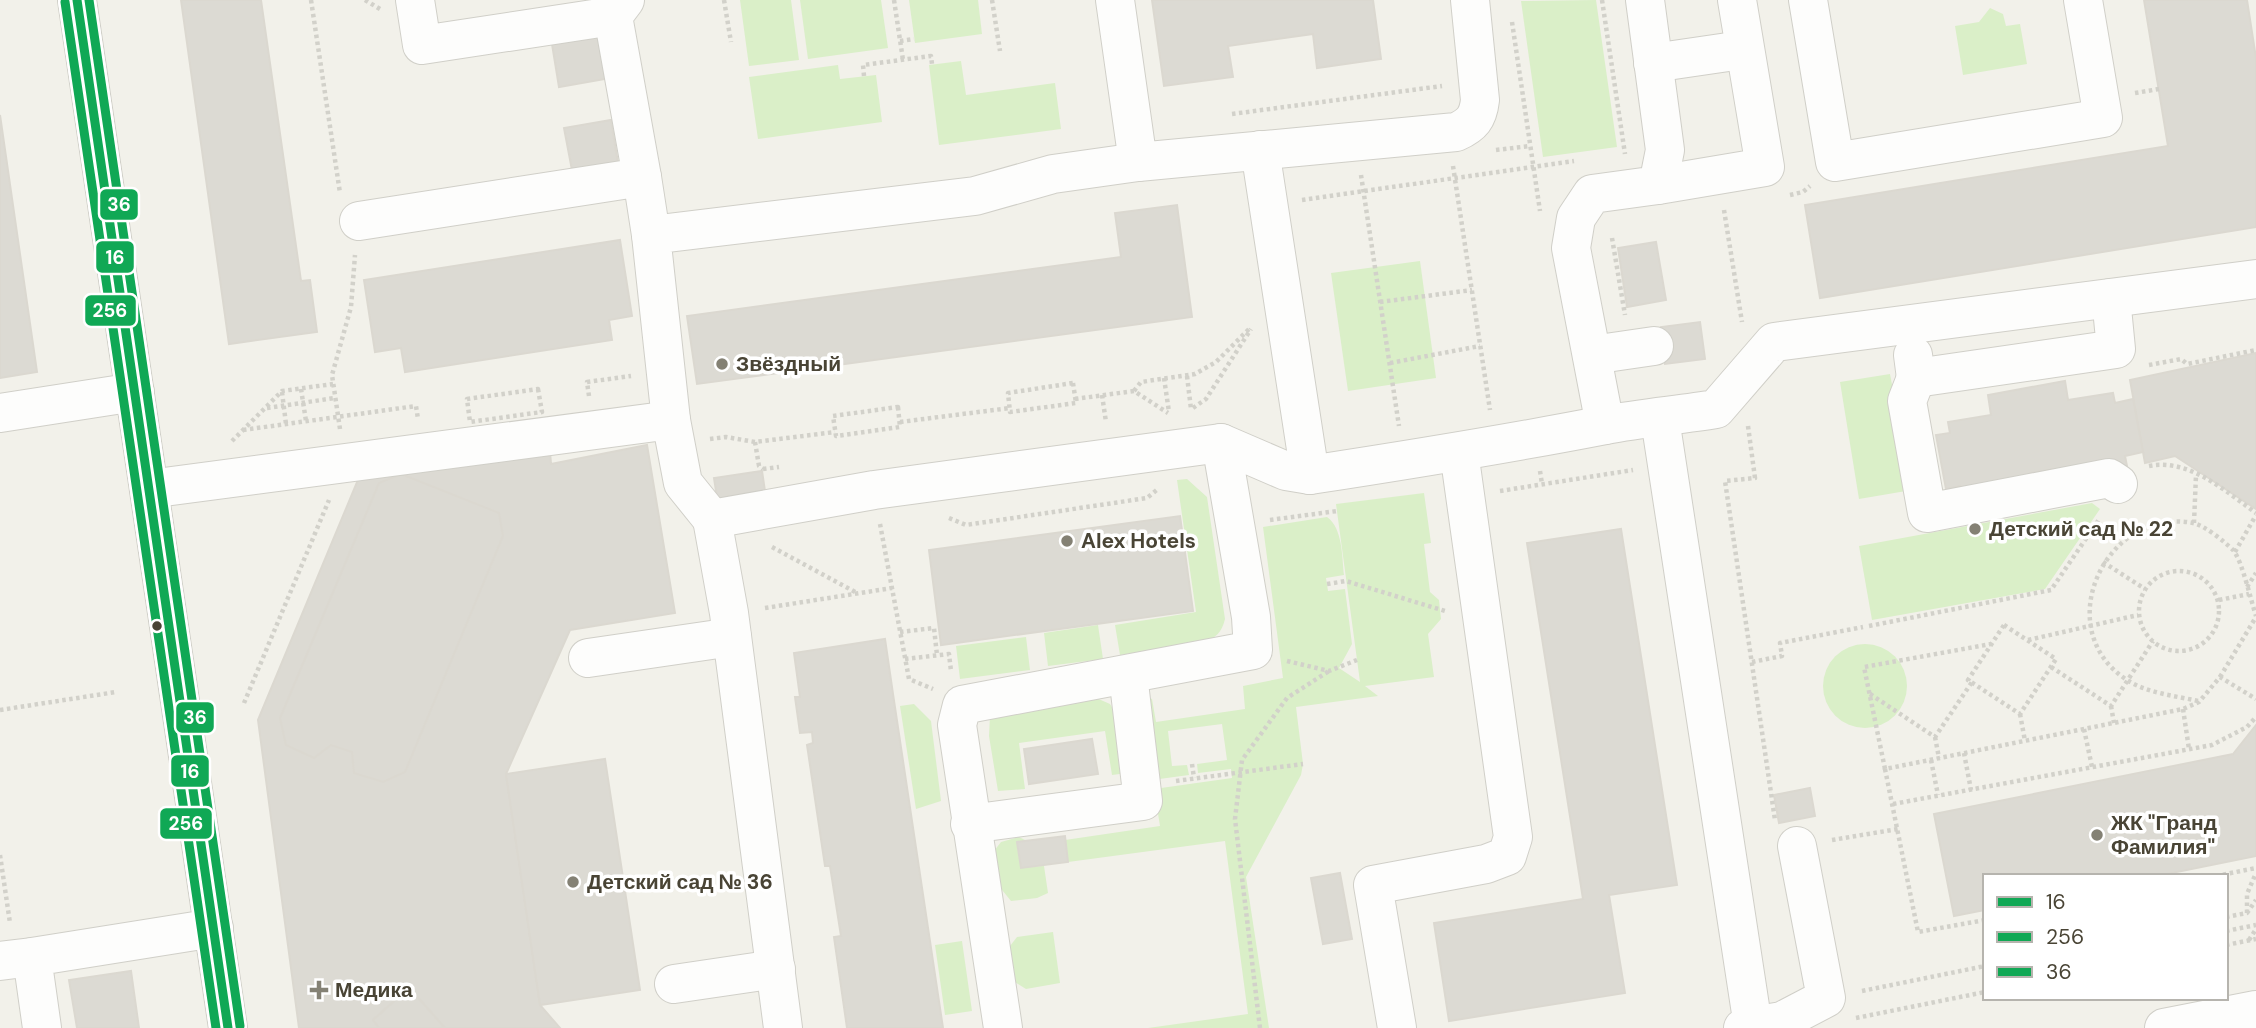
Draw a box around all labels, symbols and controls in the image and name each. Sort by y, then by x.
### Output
line badge: 36 [99,188,139,221]
text: 36 [107,192,131,217]
line badge: 16 [95,240,135,274]
text: 16 [106,245,124,270]
line badge: 256 [84,294,137,327]
text: 256 [93,298,127,323]
place label: Звёздный [736,350,841,378]
marker: Звёздный [714,356,730,372]
place label: Детский сад № 22 [1989,515,2173,543]
marker: Детский сад № 22 [1967,521,1983,537]
place label: Alex Hotels [1081,527,1196,555]
marker: Alex Hotels [1059,533,1075,549]
unlabelled marker [150,619,164,633]
line badge: 36 [175,701,215,734]
text: 36 [183,705,207,730]
line badge: 16 [170,754,210,788]
text: 16 [181,759,199,784]
line badge: 256 [159,807,213,840]
place label: ЖК "Гранд Фамилия" [2110,809,2217,861]
text: 256 [169,811,203,836]
marker: ЖК "Гранд Фамилия" [2089,827,2105,843]
place label: Детский сад № 36 [587,868,773,896]
marker: Детский сад № 36 [565,874,581,890]
legend [1983,874,2228,1000]
text: 16 [2046,888,2066,916]
text: 256 [2046,923,2084,951]
text: 36 [2046,958,2072,986]
place label: Медика [335,976,413,1004]
marker: Медика [309,980,329,1000]

